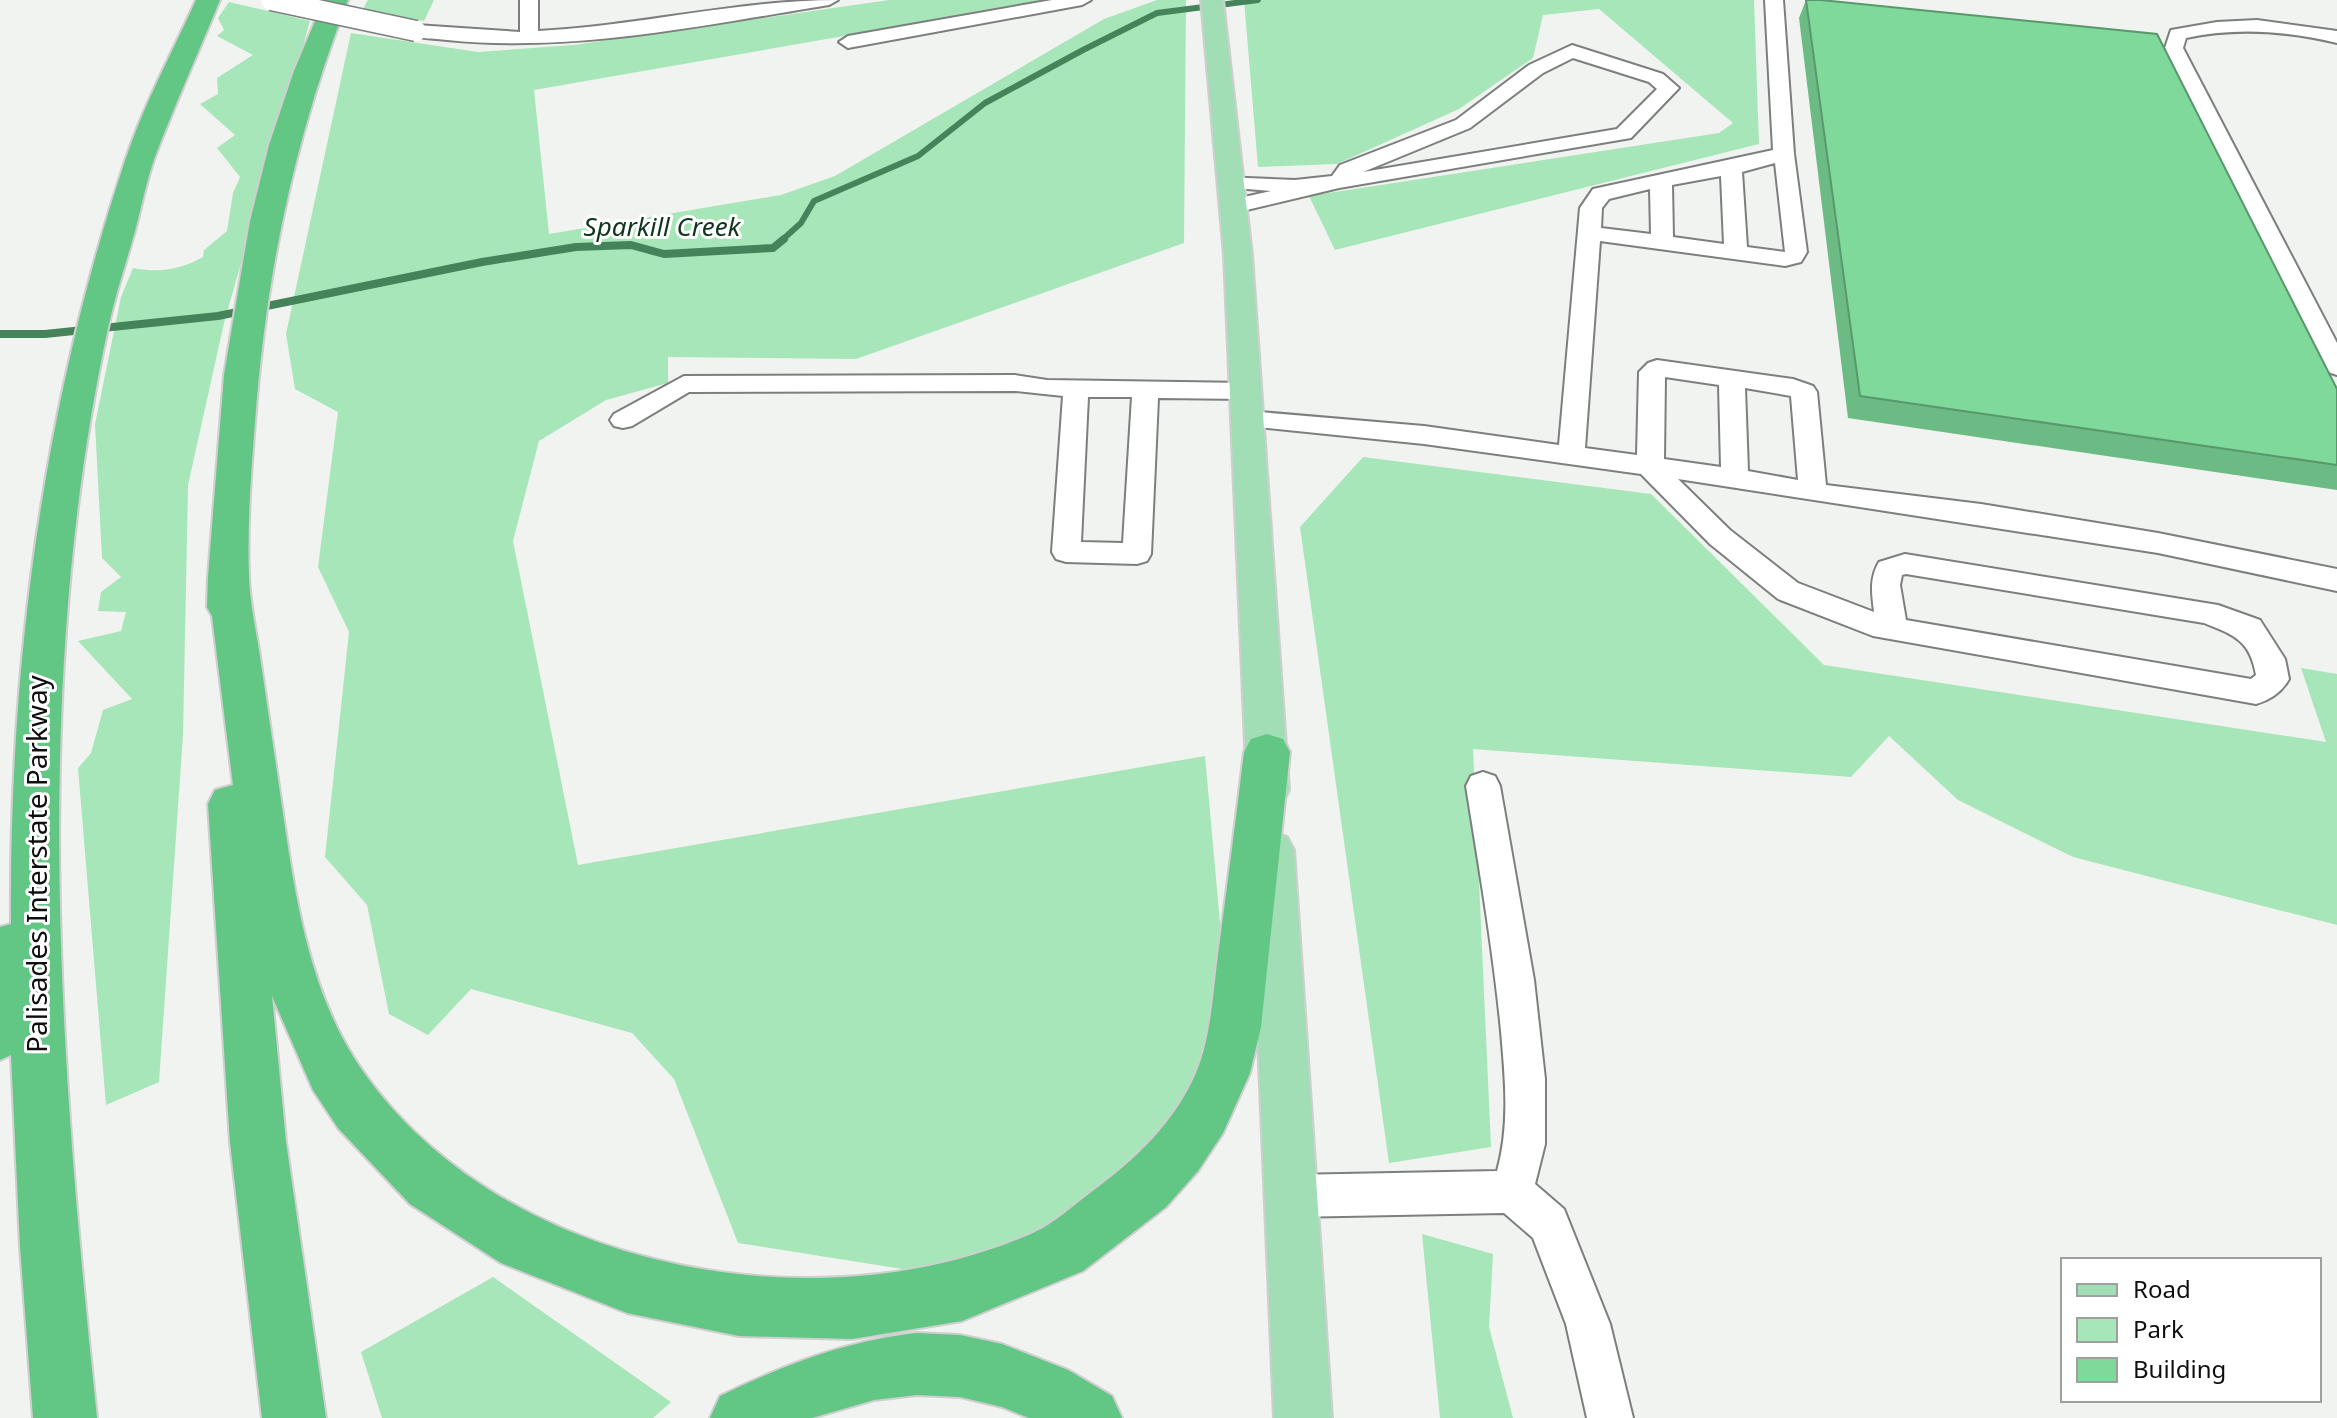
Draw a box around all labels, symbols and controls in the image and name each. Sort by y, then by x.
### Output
water label: Sparkill Creek [584,208,742,244]
street label: Palisades Interstate Parkway [17,674,55,1053]
legend [2061,1258,2321,1402]
text: Road [2133,1272,2191,1305]
text: Park [2133,1312,2184,1345]
text: Building [2133,1352,2226,1385]

